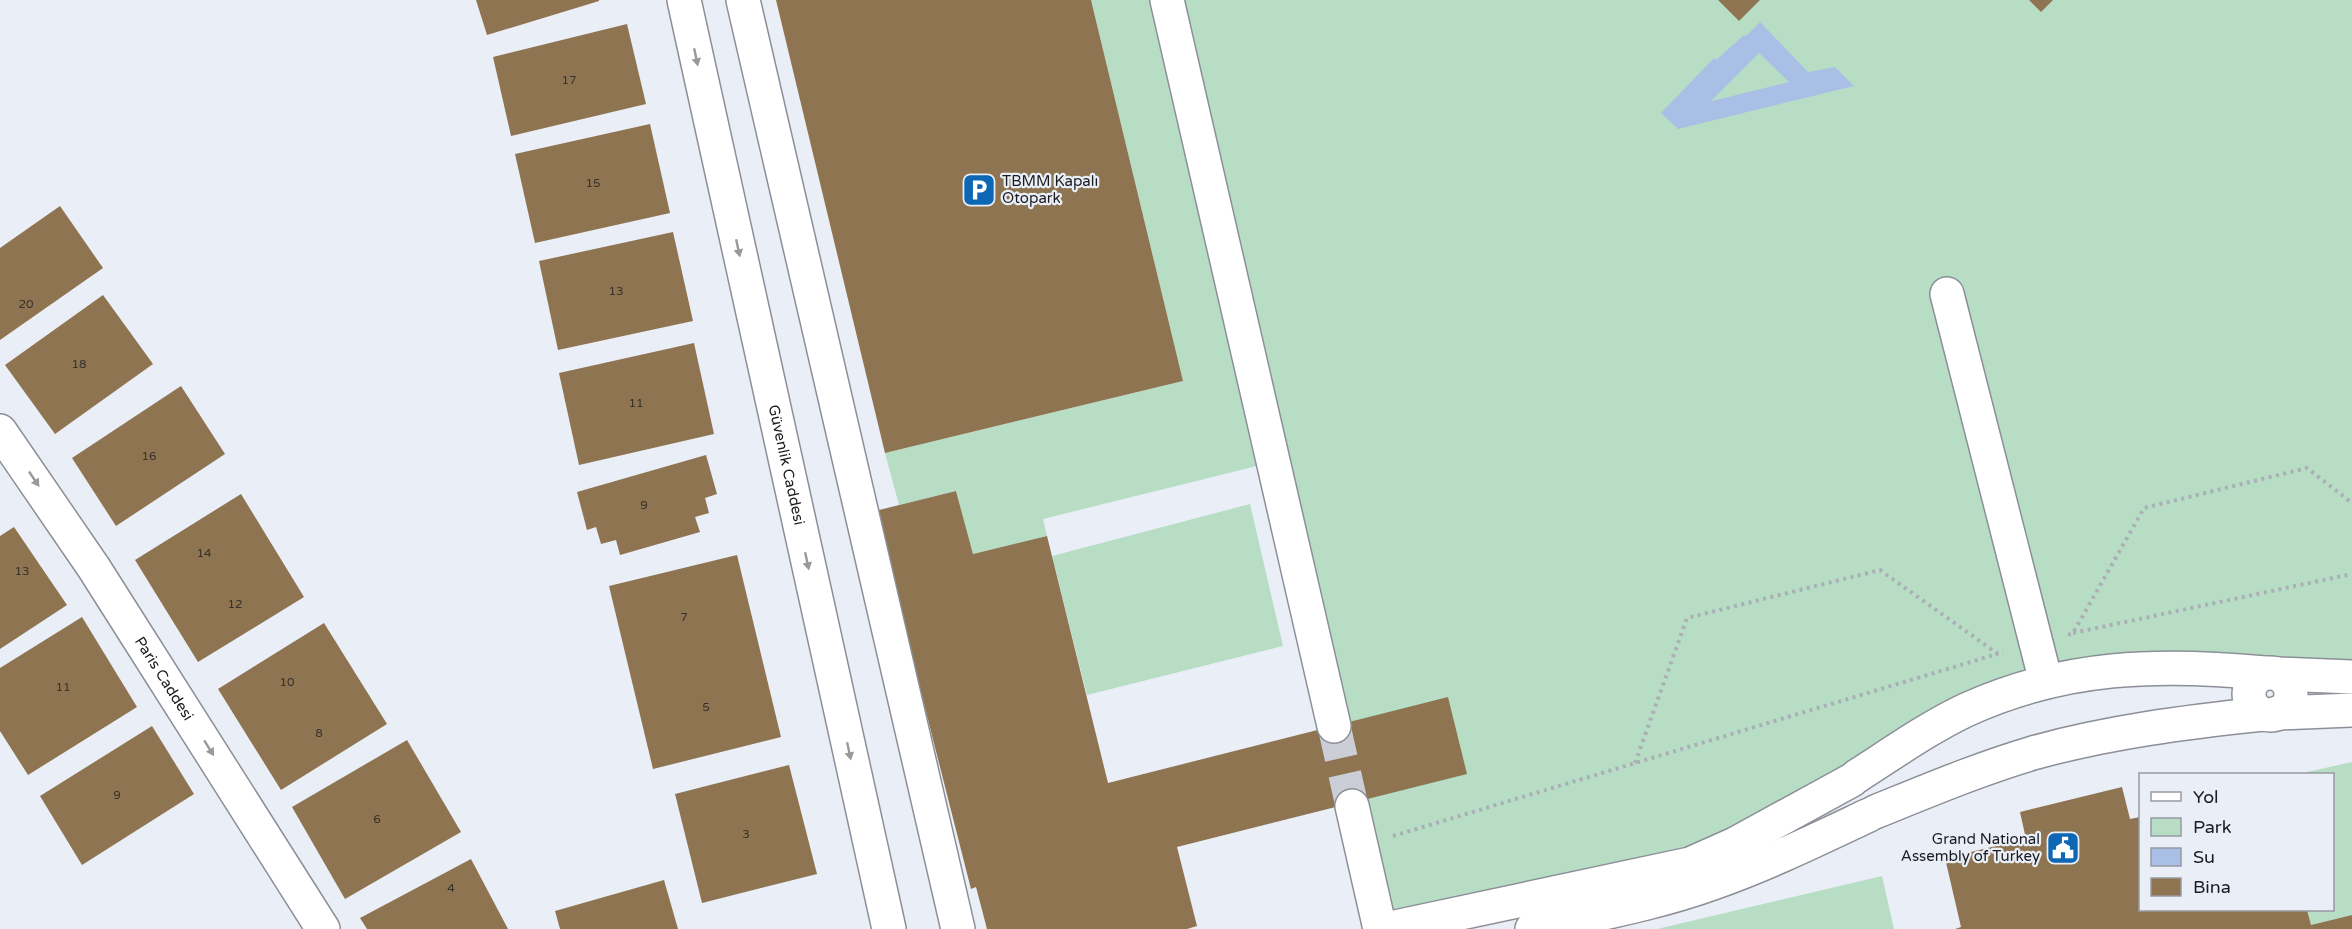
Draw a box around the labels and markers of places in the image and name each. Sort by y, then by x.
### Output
parking icon: TBMM Kapalı Otopark [961,172,997,208]
place label: TBMM Kapalı Otopark [1002,172,1098,207]
place label: Grand National Assembly of Turkey [1901,830,2040,865]
public building icon: Grand National Assembly of Turkey [2045,830,2081,866]

